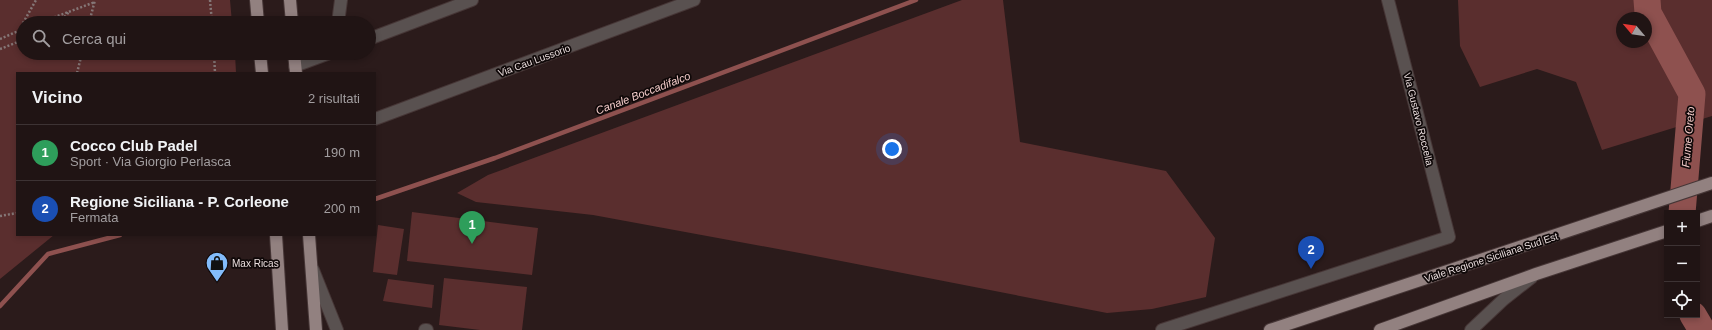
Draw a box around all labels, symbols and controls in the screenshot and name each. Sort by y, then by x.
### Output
north arrow [1616,12,1652,48]
search box [16,16,376,60]
icon: search [30,27,52,49]
text: Cerca qui [62,30,126,47]
street label: Via Cau Lussorio [497,42,572,79]
water label: Canale Boccadifalco [594,69,692,117]
street label: Via Gustavo Roccella [1402,71,1435,167]
text: Vicino [32,88,83,107]
text: 2 risultati [308,91,360,106]
water label: Fiume Oreto [1679,106,1697,168]
text: Cocco Club Padel [70,137,198,154]
your location [882,139,902,159]
text: 1 [41,145,49,160]
text: 190 m [324,145,360,160]
text: Sport · Via Giorgio Perlasca [70,154,231,169]
text: Regione Siciliana - P. Corleone [70,193,289,210]
text: 2 [41,201,49,216]
text: 200 m [324,201,360,216]
text: Fermata [70,210,118,225]
map controls [1664,210,1700,318]
button: + [1664,210,1700,246]
pin: 1 [459,211,485,244]
street label: Viale Regione Siciliana Sud Est [1423,231,1560,284]
pin: 2 [1298,236,1324,269]
button: − [1664,246,1700,282]
shop icon: Max Ricas [204,250,230,283]
place label: Max Ricas [232,258,279,269]
button: locate [1664,282,1700,318]

